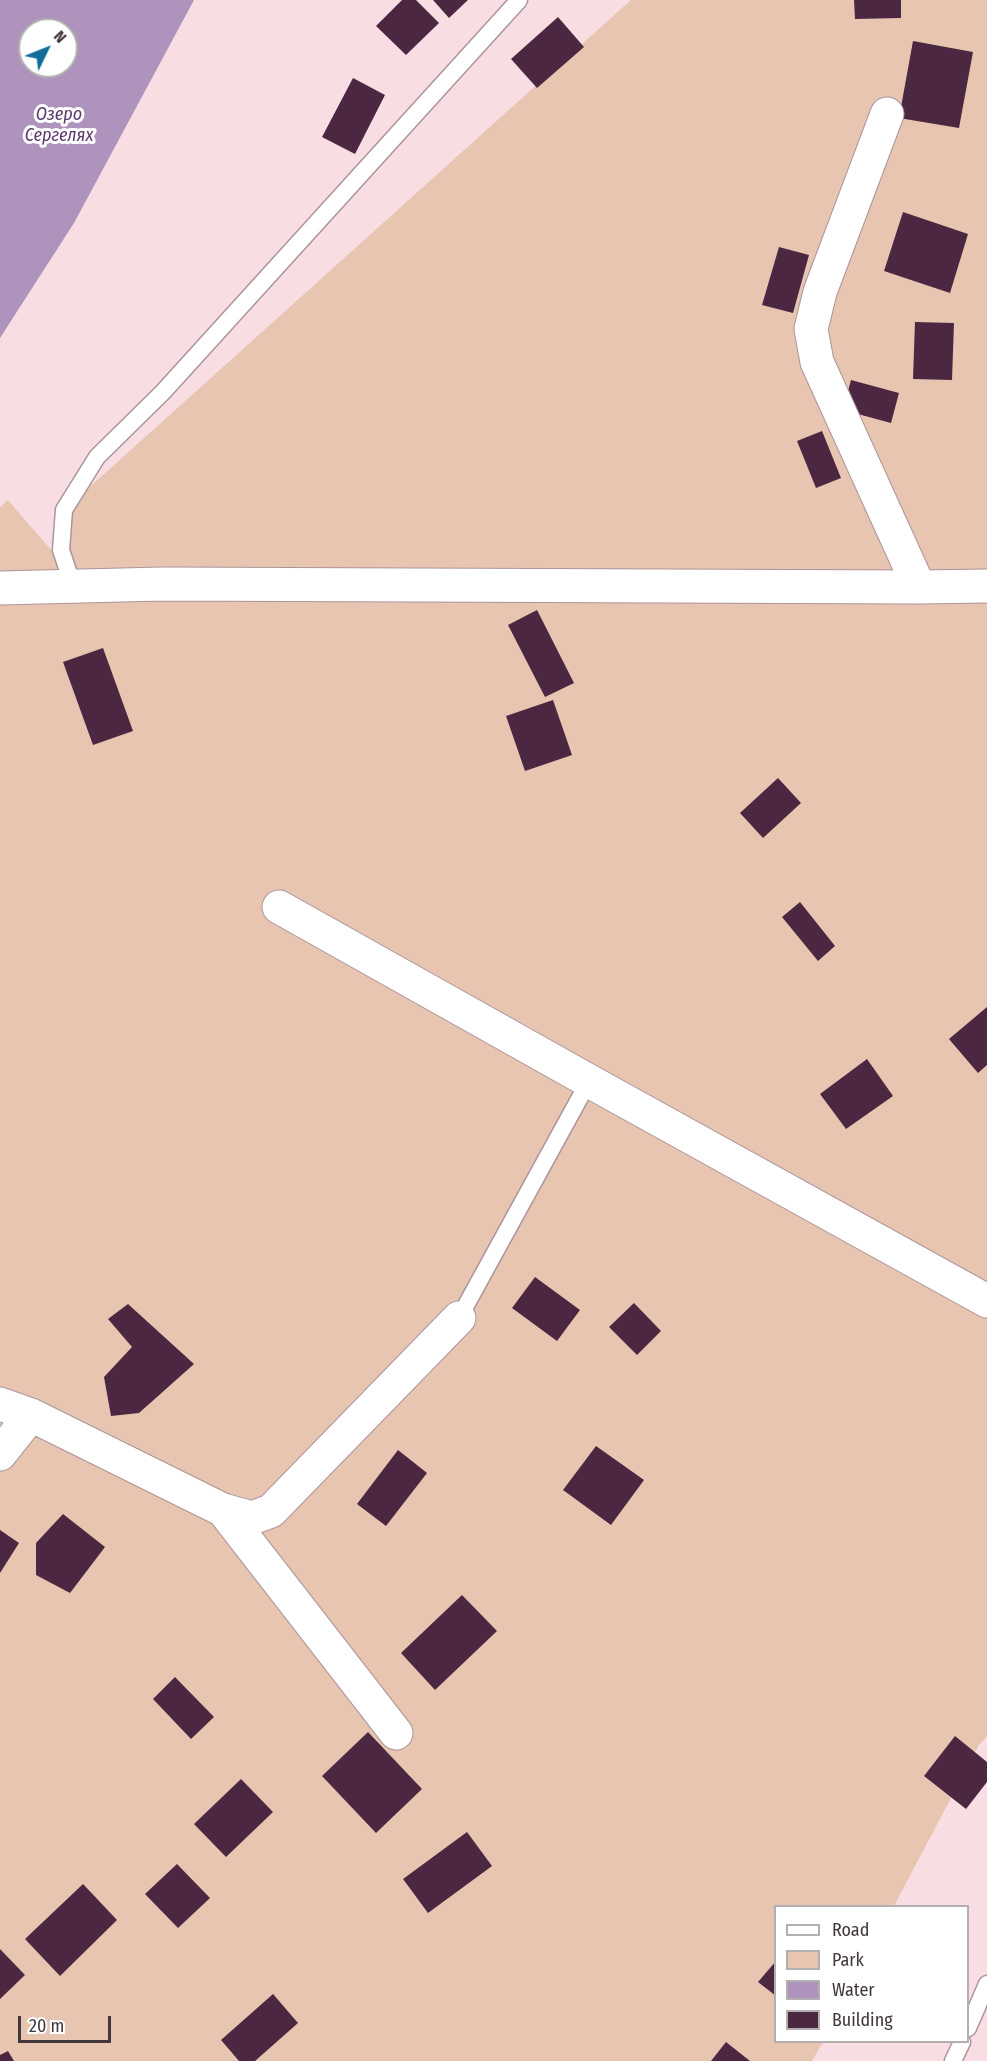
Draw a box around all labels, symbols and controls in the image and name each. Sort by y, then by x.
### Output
north arrow [18,18,78,78]
text: N [50,27,70,47]
water label: Озеро Сергелях [25,104,93,146]
legend [774,1905,969,2043]
text: Road [832,1919,869,1941]
text: Park [832,1949,864,1971]
text: Water [832,1979,875,2001]
scale bar [21,2004,114,2042]
text: Building [832,2009,893,2031]
text: 20 m [29,2015,64,2037]

